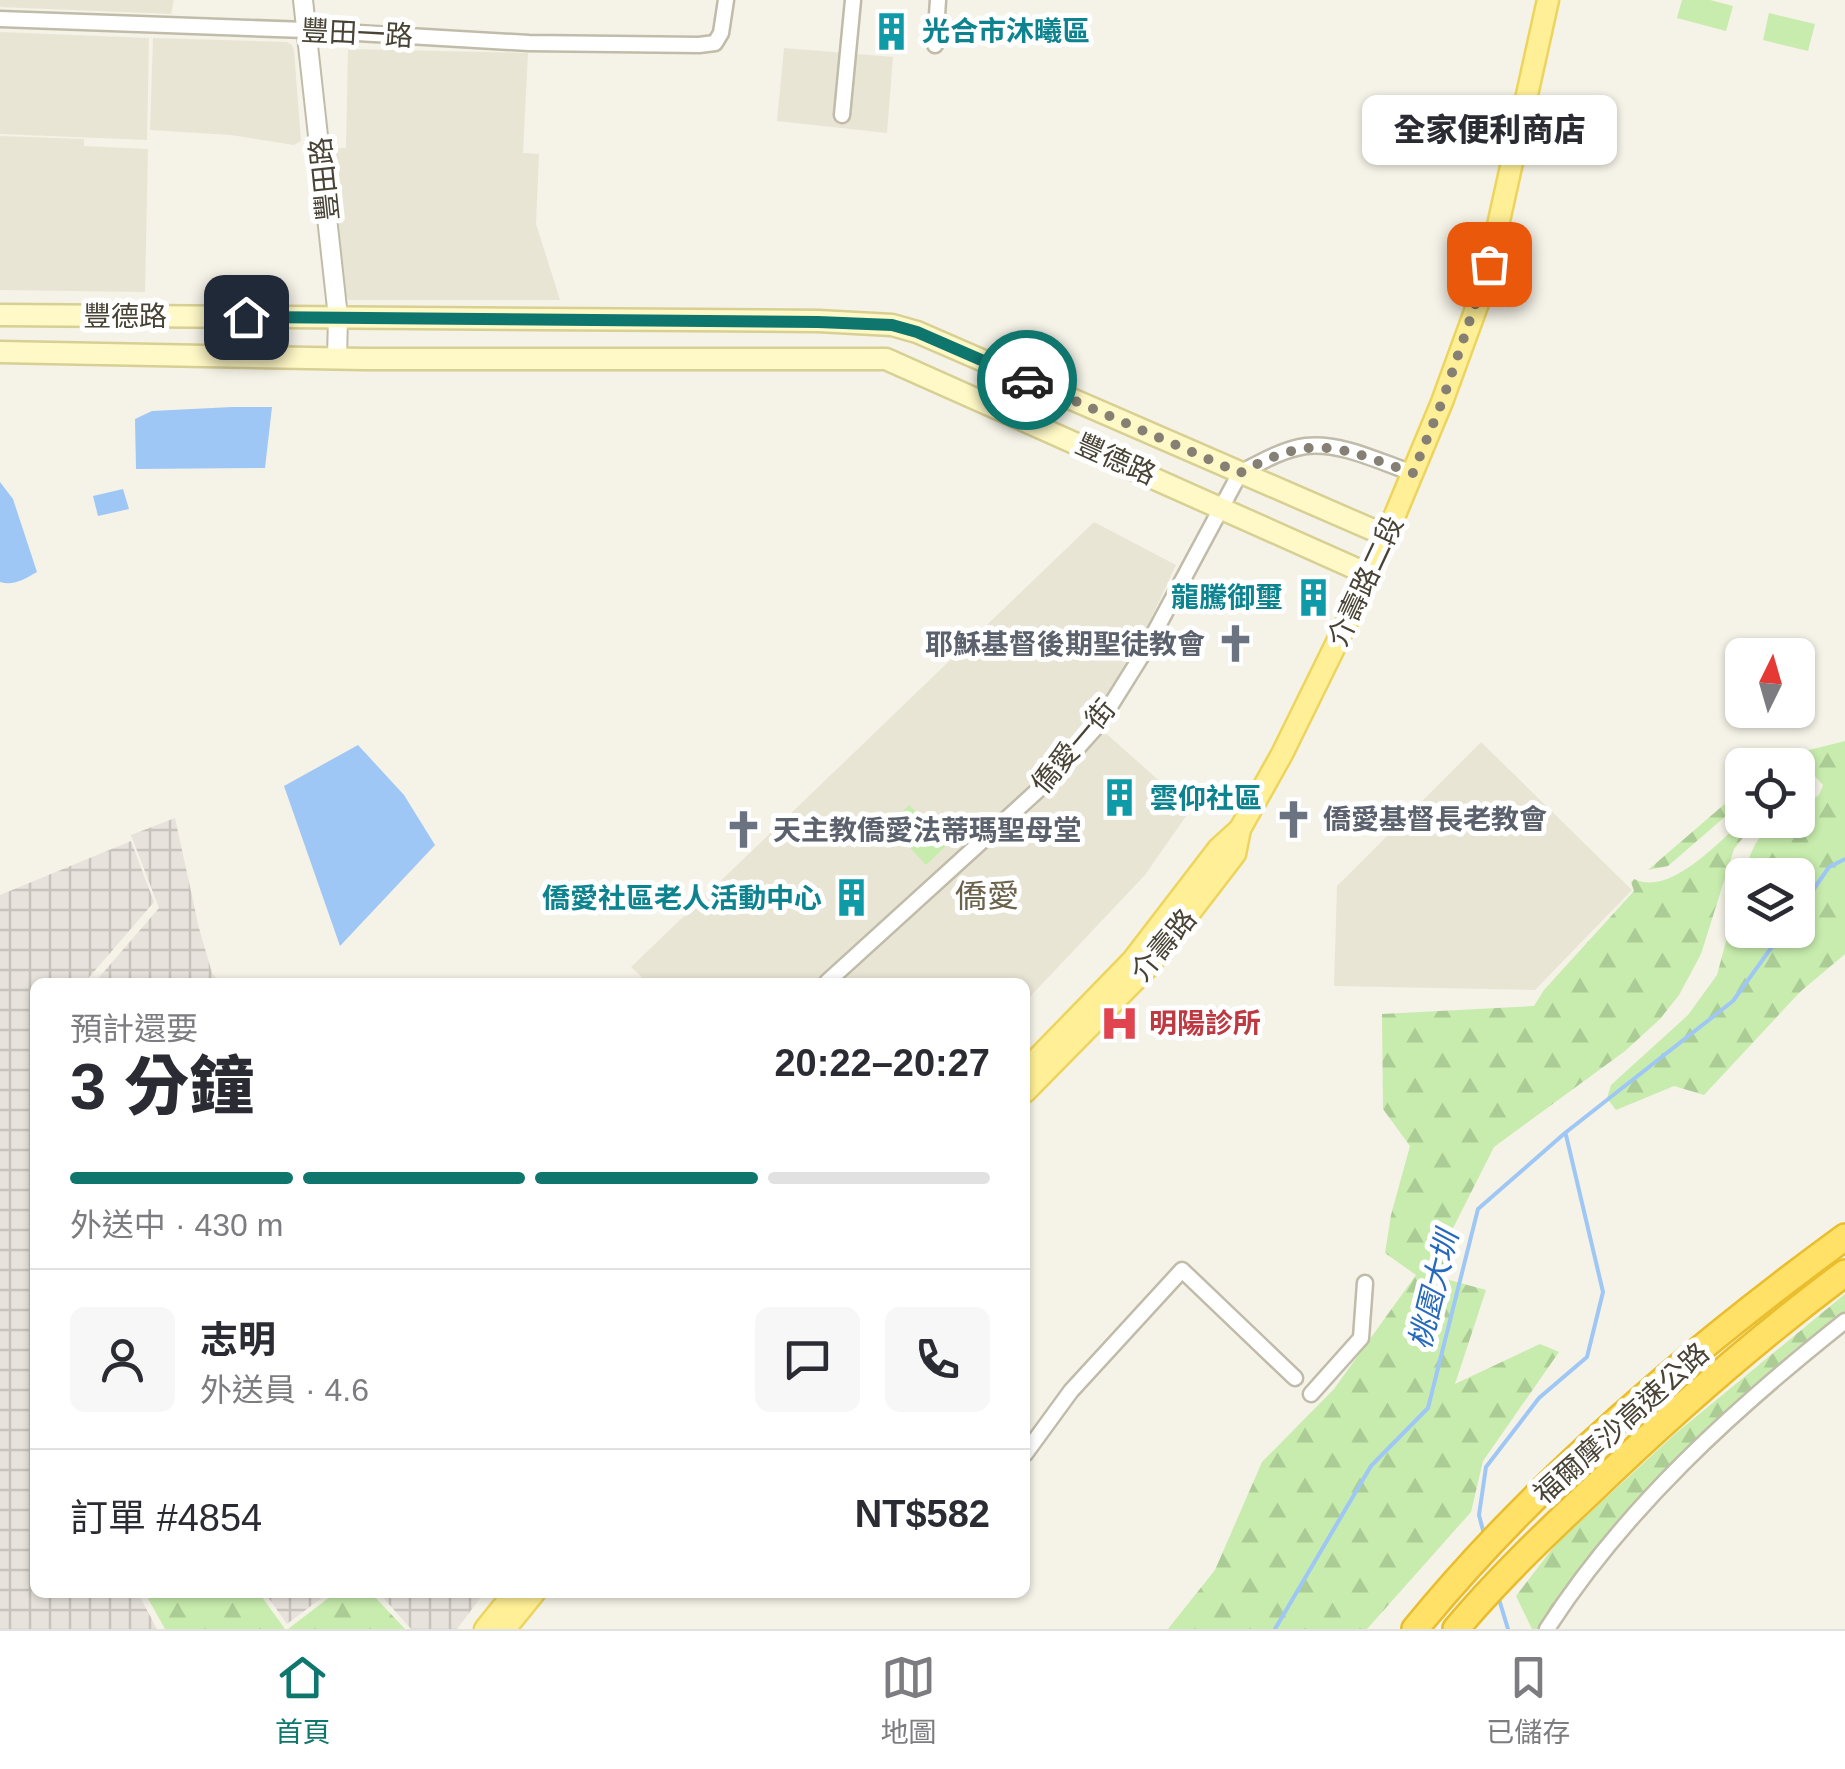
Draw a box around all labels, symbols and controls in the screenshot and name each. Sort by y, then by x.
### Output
building icon: 光合市沐曦區 [871,10,913,52]
street label: 豐田一路 [300,15,414,52]
place label: 光合市沐曦區 [922,16,1090,47]
callout: 全家便利商店 [1362,94,1616,164]
text: 全家便利商店 [1393,112,1586,148]
street label: 豐田路 [305,136,344,222]
pin [1447,222,1532,307]
icon: bag [1462,237,1517,292]
pin [204,275,289,360]
icon: home [219,290,274,345]
street label: 豐德路 [83,301,167,332]
courier [977,330,1077,430]
icon: car [1000,353,1055,408]
street label: 豐德路 [1071,428,1160,491]
street label: 介壽路二段 [1322,511,1409,651]
building icon: 龍騰御璽 [1292,576,1334,618]
place label: 龍騰御璽 [1171,582,1283,613]
church icon: 耶穌基督後期聖徒教會 [1214,623,1256,665]
place label: 耶穌基督後期聖徒教會 [925,629,1205,660]
north arrow [1725,638,1815,728]
map controls [1725,638,1815,948]
street label: 僑愛一街 [1026,693,1121,799]
button: locate [1725,748,1815,838]
building icon: 雲仰社區 [1099,777,1141,819]
place label: 雲仰社區 [1150,783,1262,814]
church icon: 僑愛基督長老教會 [1272,798,1314,840]
place label: 僑愛基督長老教會 [1323,804,1547,835]
church icon: 天主教僑愛法蒂瑪聖母堂 [722,809,764,851]
place label: 天主教僑愛法蒂瑪聖母堂 [773,815,1081,846]
button: layers [1725,858,1815,948]
building icon: 僑愛社區老人活動中心 [831,877,873,919]
district label: 僑愛 [955,878,1019,914]
place label: 僑愛社區老人活動中心 [542,883,822,914]
street label: 介壽路 [1125,903,1202,987]
hospital icon: 明陽診所 [1098,1002,1140,1044]
place label: 明陽診所 [1149,1008,1261,1039]
text: 預計還要 [70,1011,198,1047]
text: 20:22–20:27 [774,1042,990,1084]
text: 3 分鐘 [70,1050,254,1123]
text: 外送中 · 430 m [70,1207,283,1243]
water label: 桃園大圳 [1403,1224,1465,1352]
button: person [70,1307,175,1412]
button: chat [755,1307,860,1412]
button: phone [885,1307,990,1412]
text: 志明 [200,1319,276,1361]
street label: 福爾摩沙高速公路 [1528,1337,1715,1510]
text: 外送員 · 4.6 [200,1372,369,1408]
text: NT$582 [855,1493,990,1535]
text: 訂單 #4854 [70,1497,262,1539]
tab: 首頁 [275,1650,331,1750]
tab: 地圖 [880,1650,936,1750]
tab: 已儲存 [1486,1650,1570,1750]

